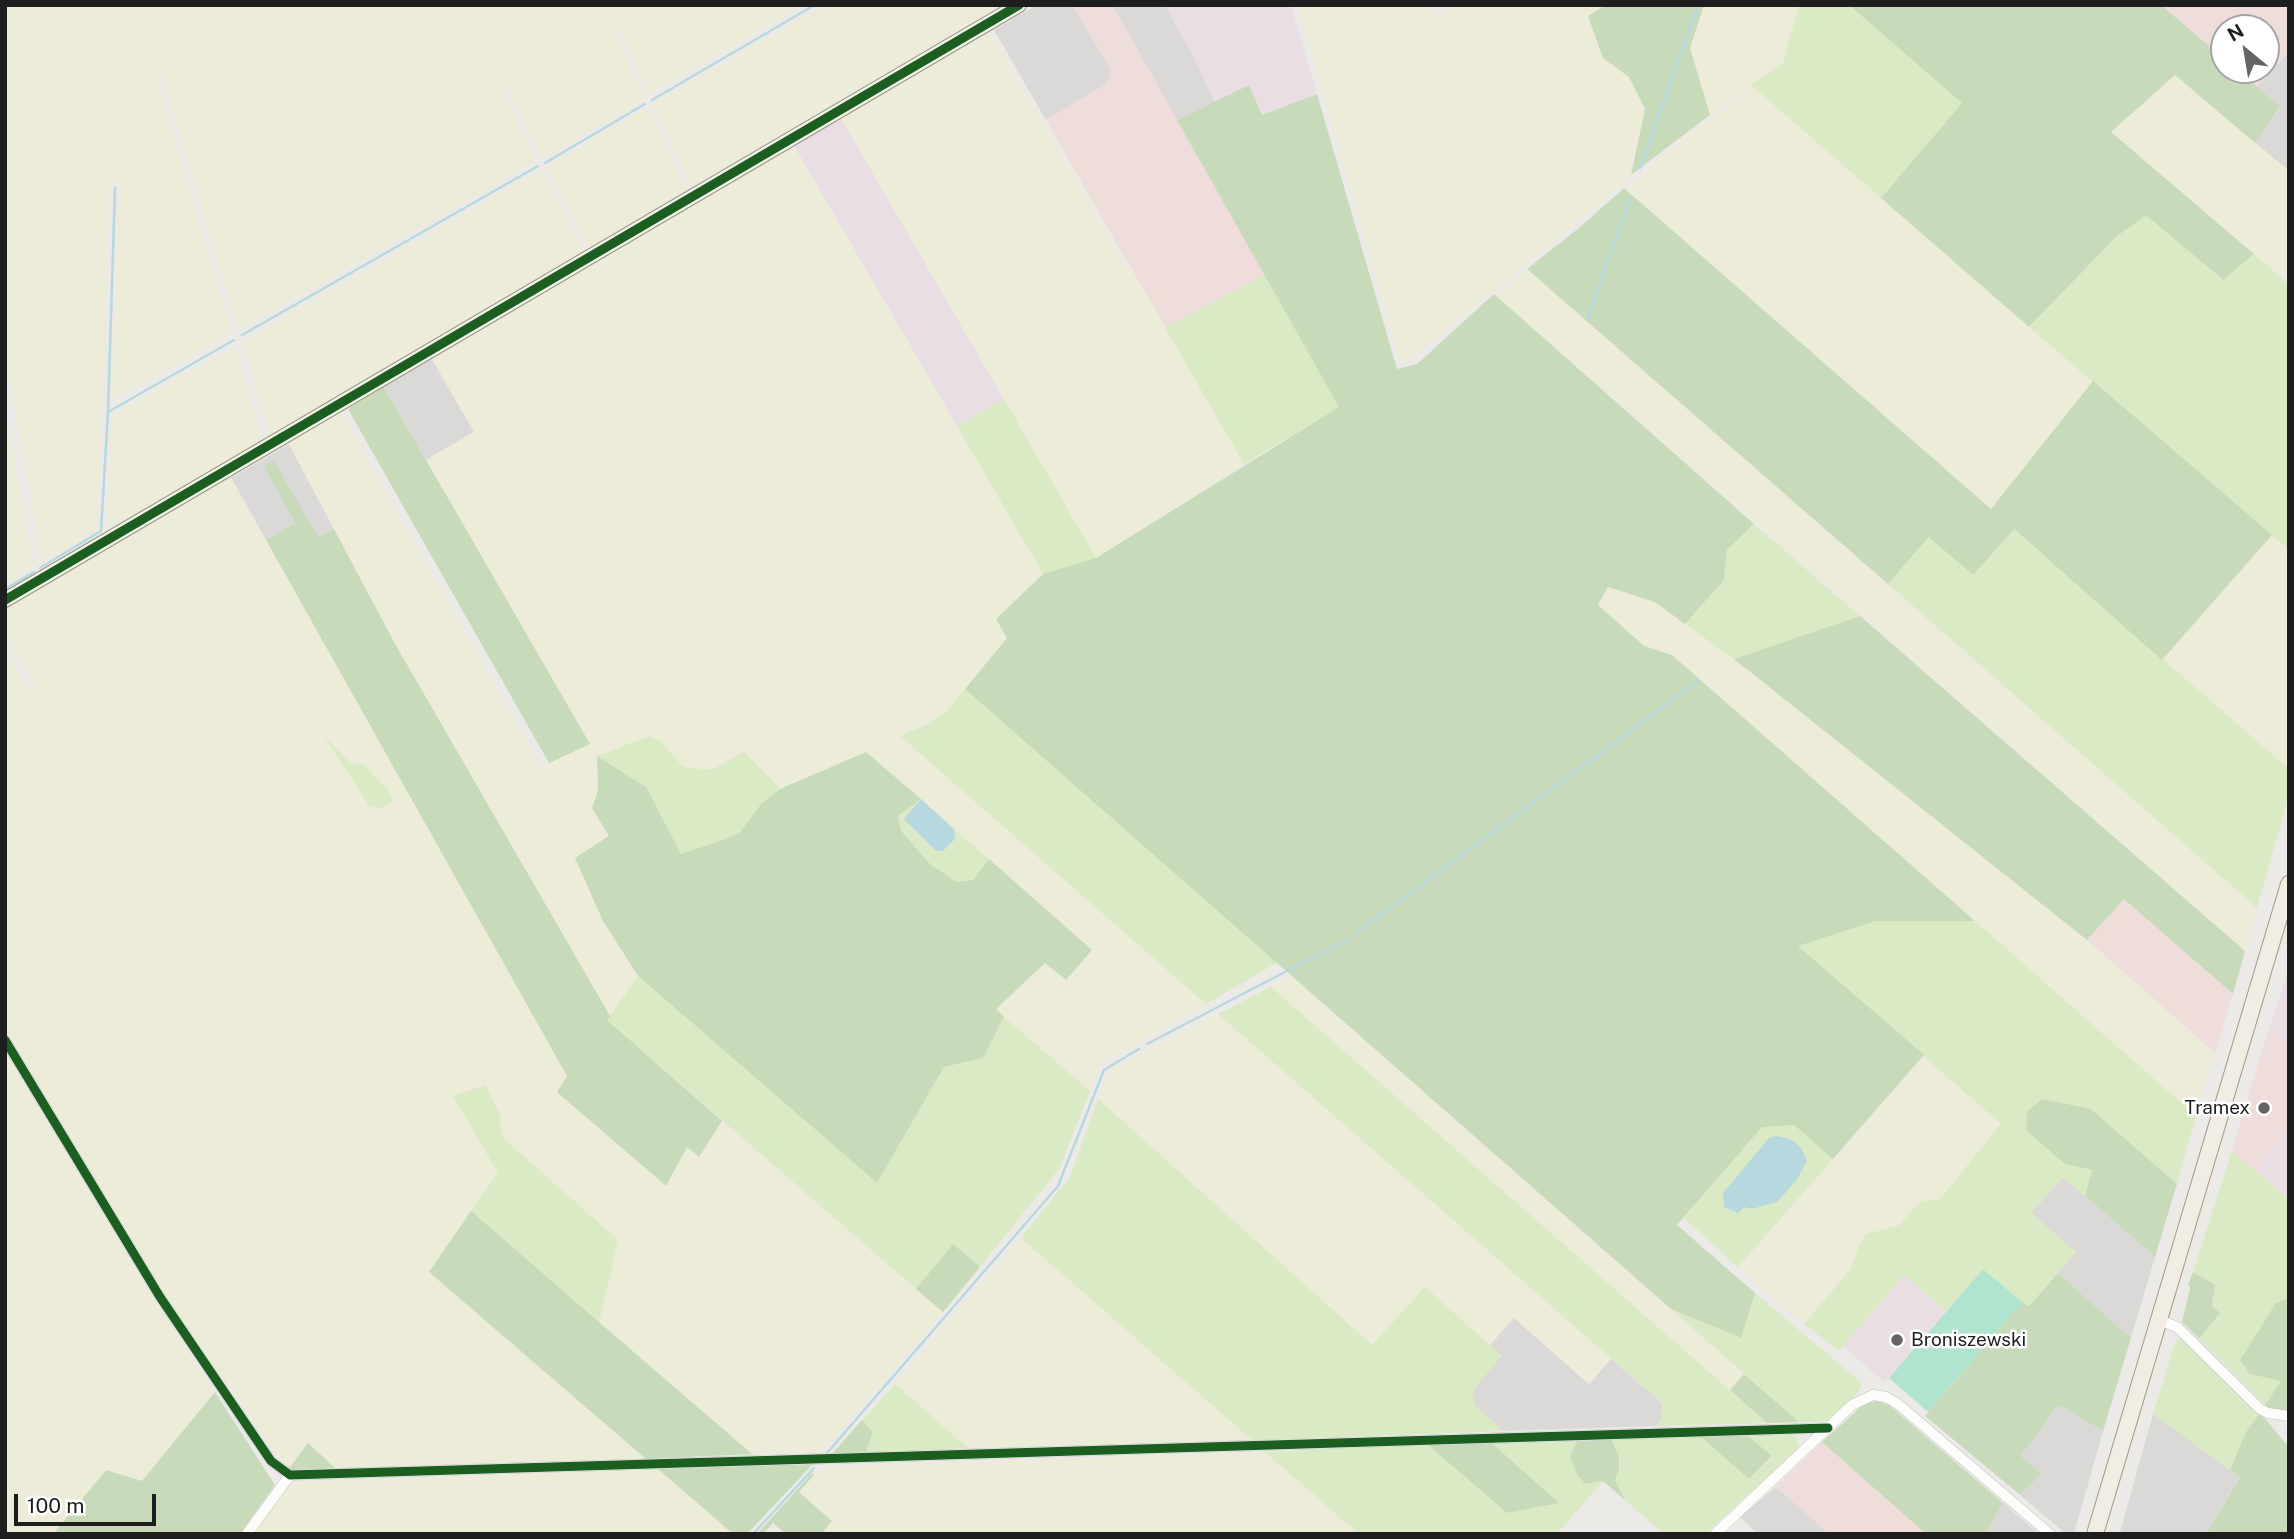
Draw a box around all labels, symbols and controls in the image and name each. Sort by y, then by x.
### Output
north arrow [2210,14,2280,84]
text: N [2224,19,2247,46]
place label: Tramex [2184,1097,2250,1119]
marker: Tramex [2256,1100,2272,1116]
place label: Broniszewski [1911,1329,2026,1351]
marker: Broniszewski [1889,1332,1905,1348]
scale bar [18,1480,159,1524]
text: 100 m [27,1493,84,1518]

